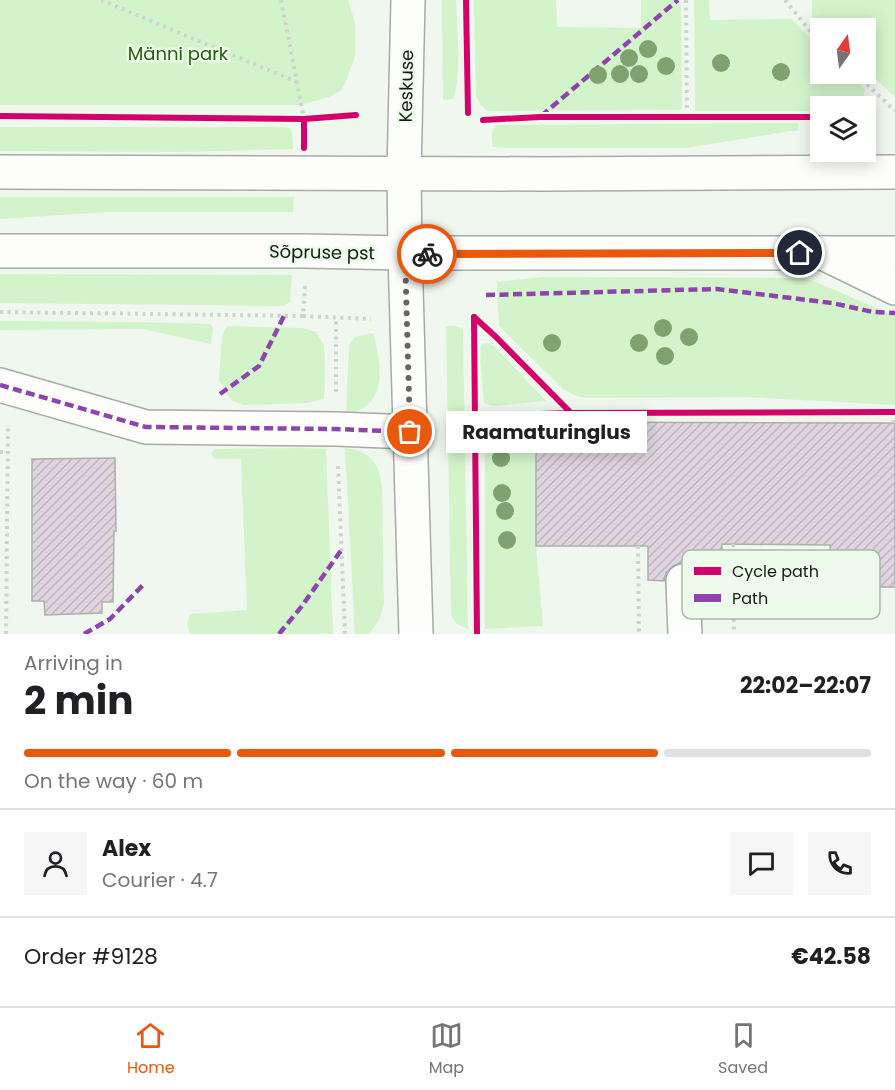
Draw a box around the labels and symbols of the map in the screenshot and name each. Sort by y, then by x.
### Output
north arrow [810,18,876,84]
park label: Männi park [128,41,229,66]
street label: Keskuse [393,49,419,123]
courier [397,224,457,284]
pin [774,227,825,278]
street label: Sõpruse pst [269,239,375,265]
pin [384,406,435,457]
callout: Raamaturinglus [446,411,647,453]
legend [682,550,880,619]
text: Cycle path [732,560,819,583]
text: Path [732,587,768,610]

